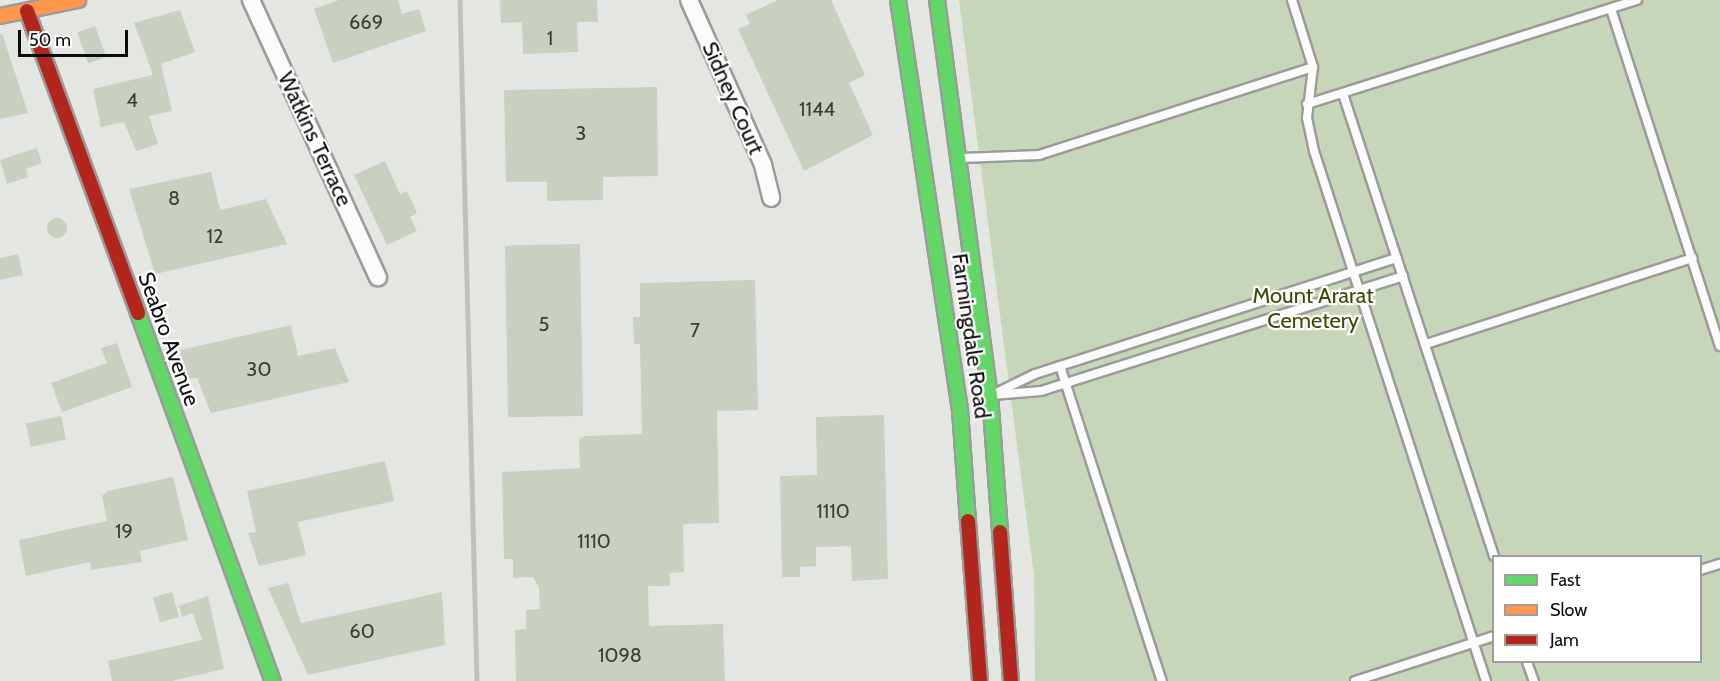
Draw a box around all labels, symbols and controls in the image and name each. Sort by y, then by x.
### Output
house number: 669 [349,10,383,34]
scale bar [21,18,130,56]
house number: 1 [547,26,553,50]
text: 50 m [29,29,71,51]
street label: Sidney Court [696,38,770,158]
street label: Watkins Terrace [272,68,358,210]
house number: 4 [126,88,138,112]
house number: 1144 [799,97,835,121]
house number: 3 [576,121,586,145]
house number: 8 [168,186,180,210]
house number: 12 [207,224,223,248]
street label: Farmingdale Road [946,252,996,420]
street label: Seabro Avenue [133,269,205,409]
park label: Mount Ararat Cemetery [1252,282,1374,334]
house number: 5 [539,312,549,336]
house number: 7 [690,318,700,342]
house number: 30 [247,357,271,381]
house number: 1110 [816,499,850,523]
house number: 19 [115,519,133,543]
house number: 1110 [577,529,611,553]
legend [1492,555,1702,663]
text: Fast [1550,569,1581,591]
text: Slow [1550,599,1587,621]
house number: 60 [349,619,375,643]
text: Jam [1550,629,1579,651]
house number: 1098 [598,643,642,667]

